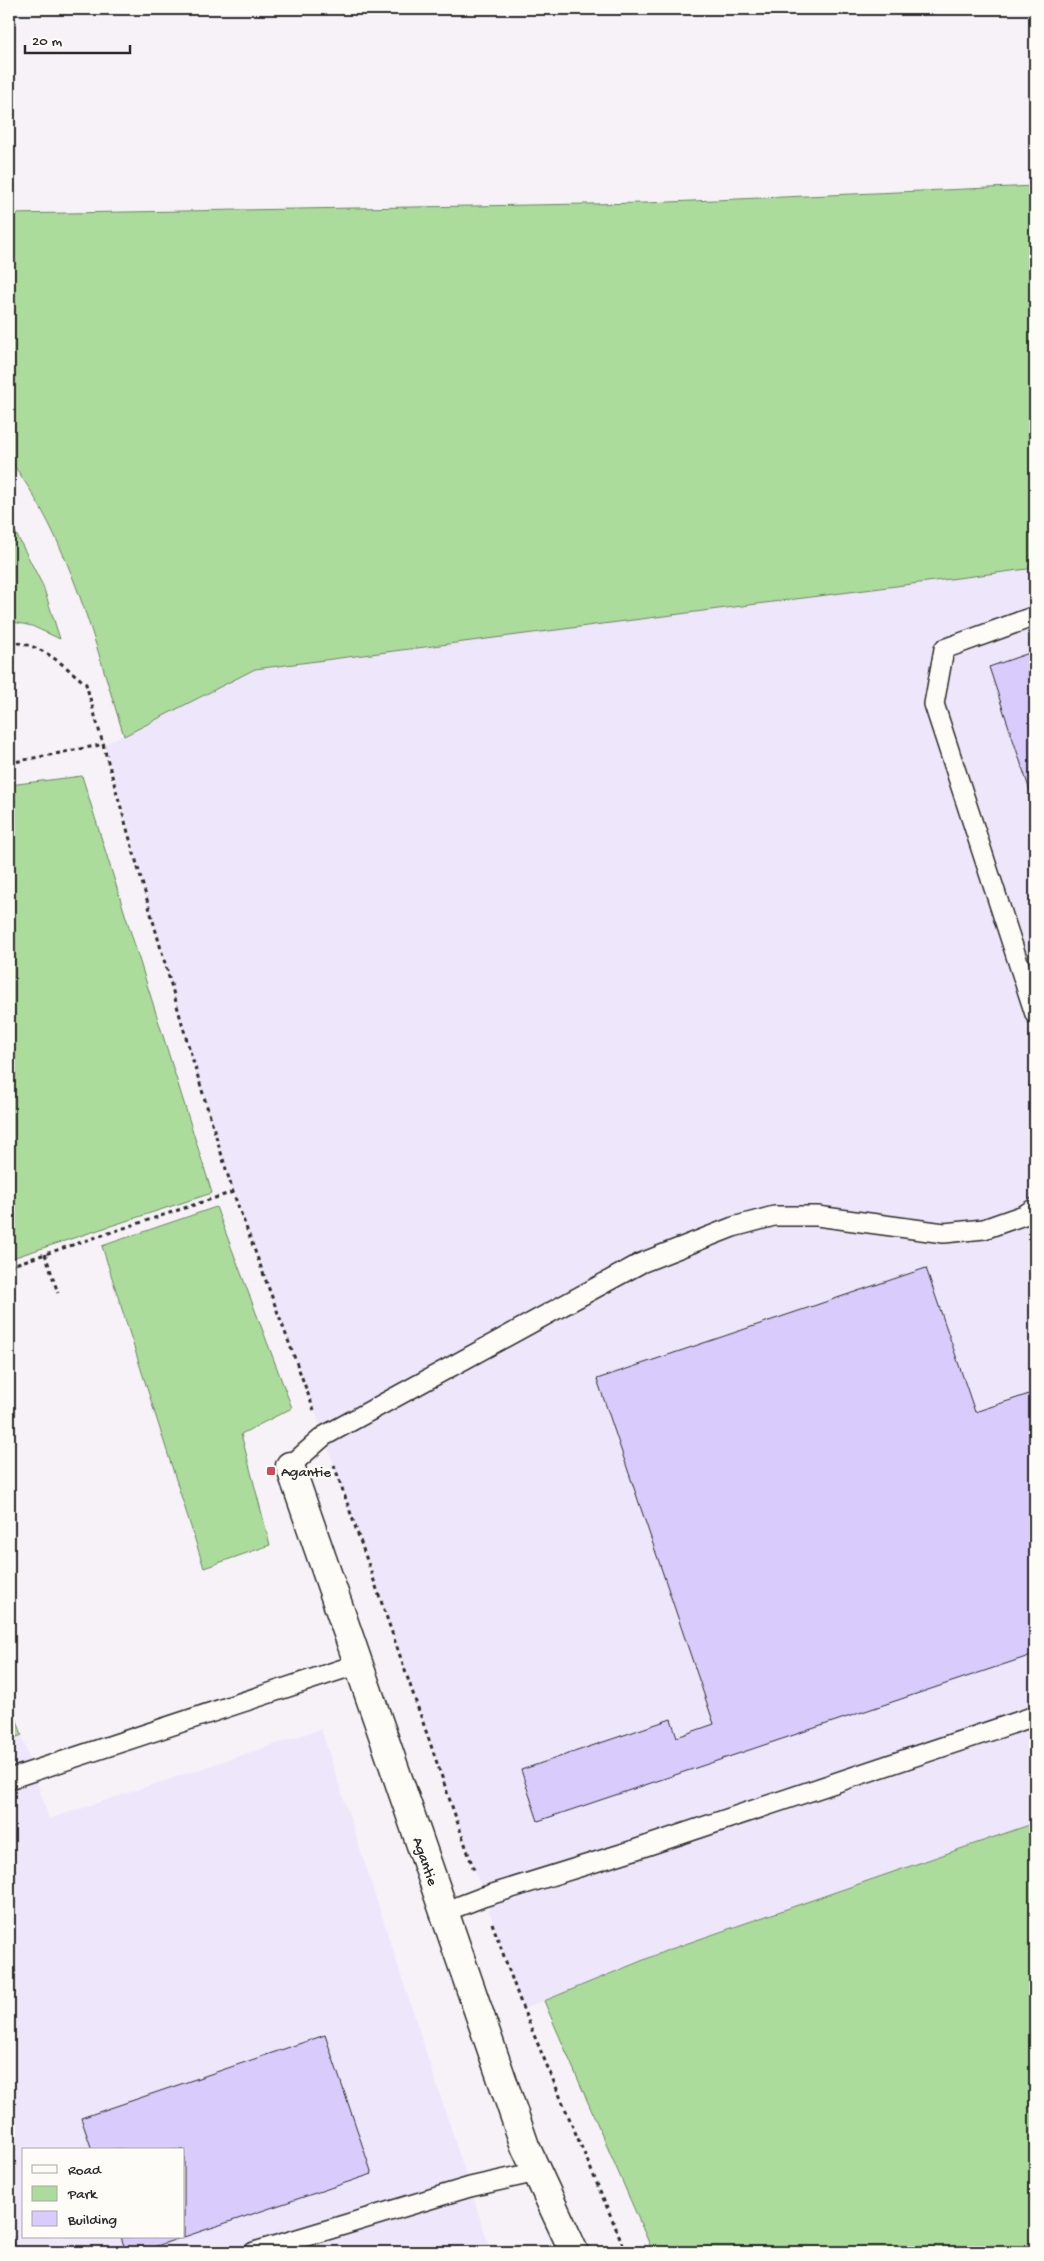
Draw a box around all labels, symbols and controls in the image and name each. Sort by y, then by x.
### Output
scale bar [25,22,130,54]
text: 20 m [32,33,62,51]
place label: Agantie [281,1464,331,1482]
marker: Agantie [265,1465,277,1477]
street label: Agantie [407,1835,441,1888]
legend [22,2148,185,2238]
text: Road [68,2162,102,2180]
text: Park [67,2186,98,2204]
text: Building [67,2212,117,2230]

